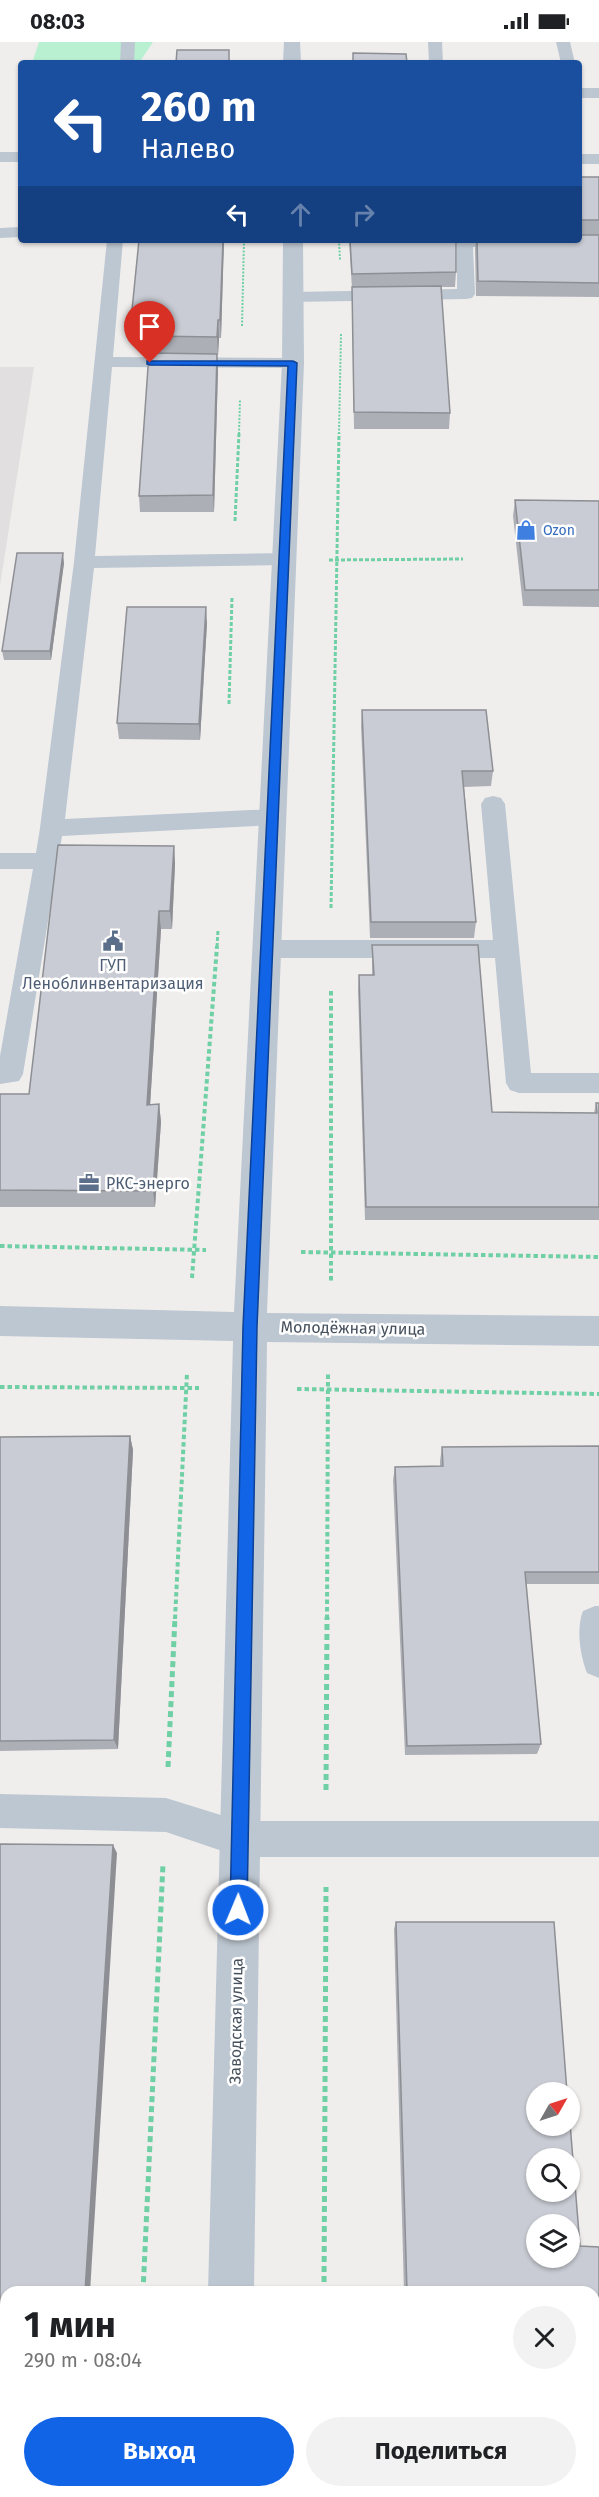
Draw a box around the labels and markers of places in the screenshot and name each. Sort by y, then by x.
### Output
pin [124,301,175,363]
shop icon: Ozon [514,518,538,542]
place label: Ozon [543,522,575,539]
public building icon: ГУП Леноблинвентаризация [101,929,125,953]
place label: ГУП Леноблинвентаризация [22,956,204,993]
office icon: РКС-энерго [77,1171,101,1195]
place label: РКС-энерго [106,1174,190,1193]

